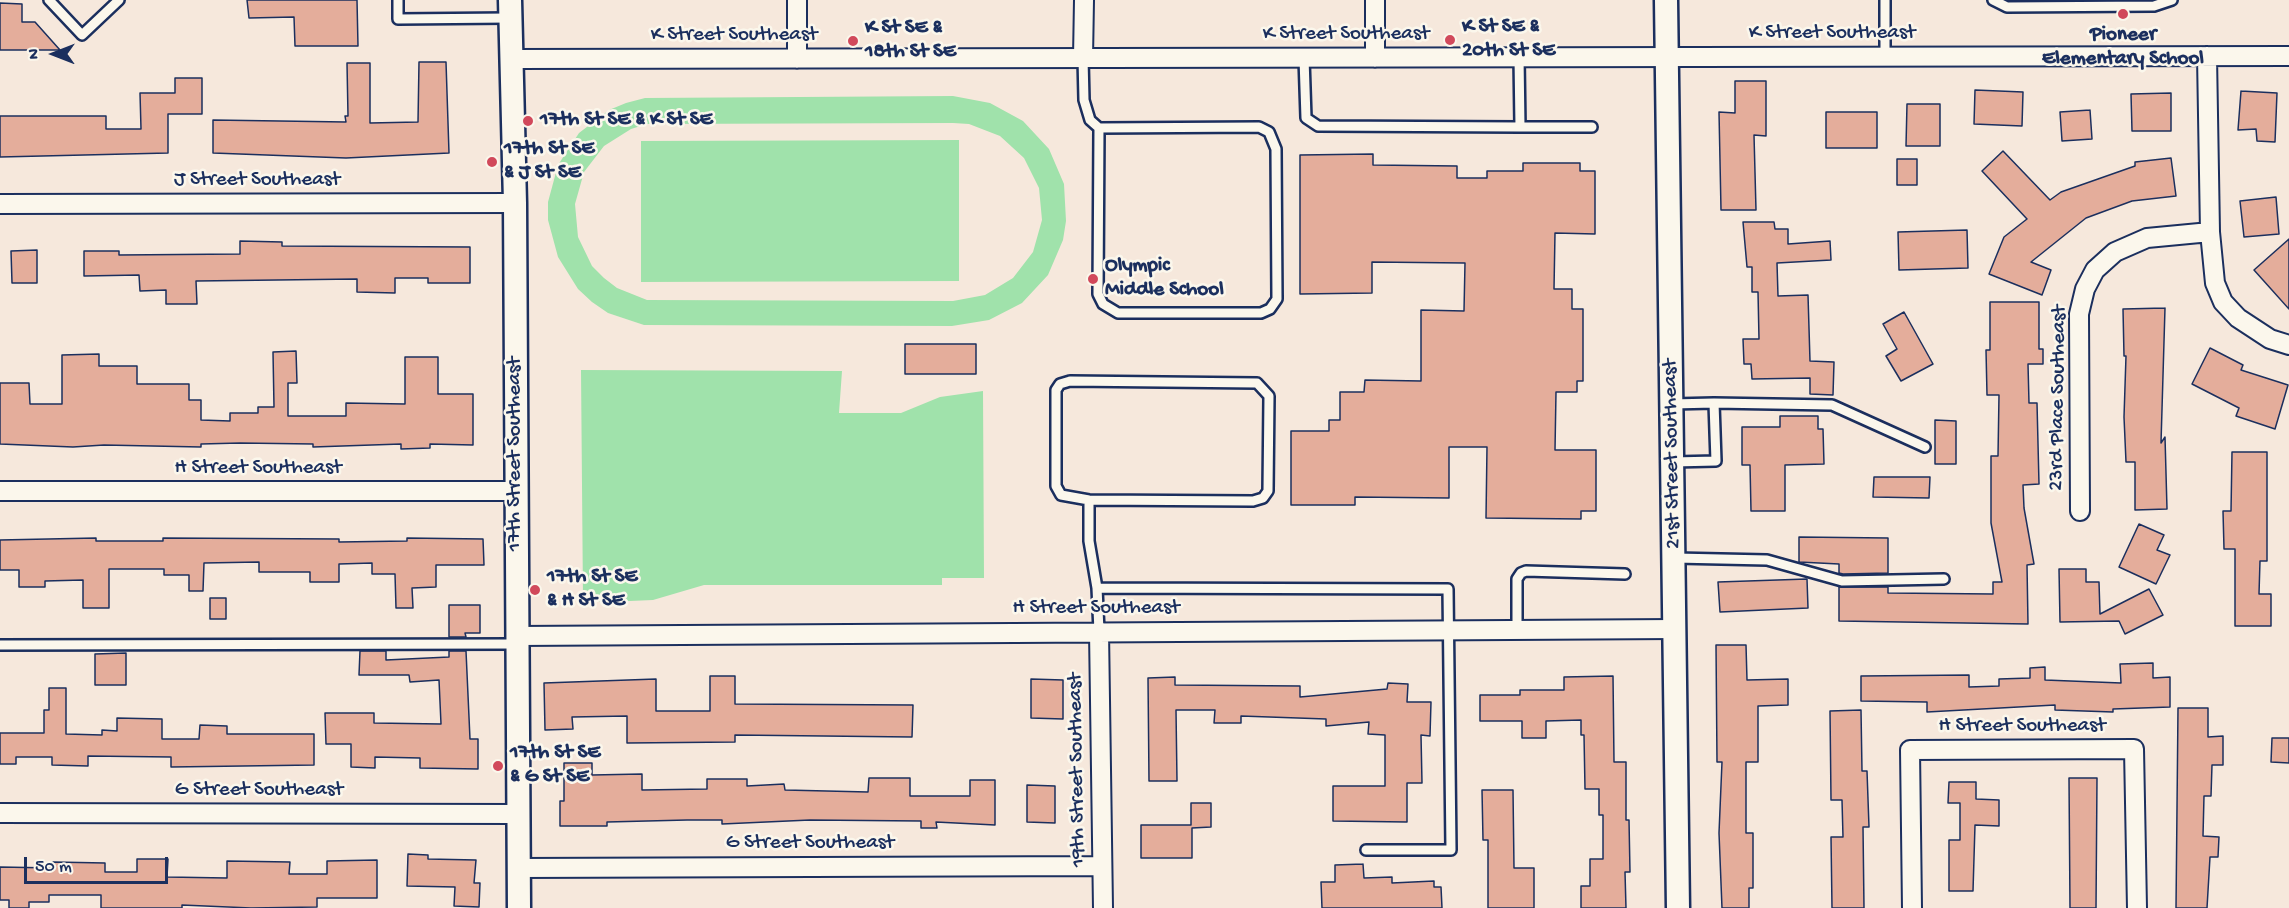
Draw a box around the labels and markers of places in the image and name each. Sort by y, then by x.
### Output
marker: Pioneer Elementary School [2116,7,2130,21]
place label: K St SE & 20th St SE [1462,15,1555,65]
place label: K St SE & 18th St SE [865,16,956,66]
place label: Pioneer Elementary School [2042,23,2204,73]
marker: K St SE & 20th St SE [1443,33,1457,47]
marker: K St SE & 18th St SE [846,34,860,48]
place label: 17th St SE & K St SE [540,108,713,134]
marker: 17th St SE & K St SE [521,114,535,128]
place label: 17th St SE & J St SE [504,137,594,187]
marker: 17th St SE & J St SE [485,155,499,169]
place label: Olympic Middle School [1105,254,1224,304]
marker: Olympic Middle School [1086,272,1100,286]
place label: 17th St SE & H St SE [547,565,637,615]
marker: 17th St SE & H St SE [528,583,542,597]
place label: 17th St SE & G St SE [510,741,600,791]
marker: 17th St SE & G St SE [491,759,505,773]

